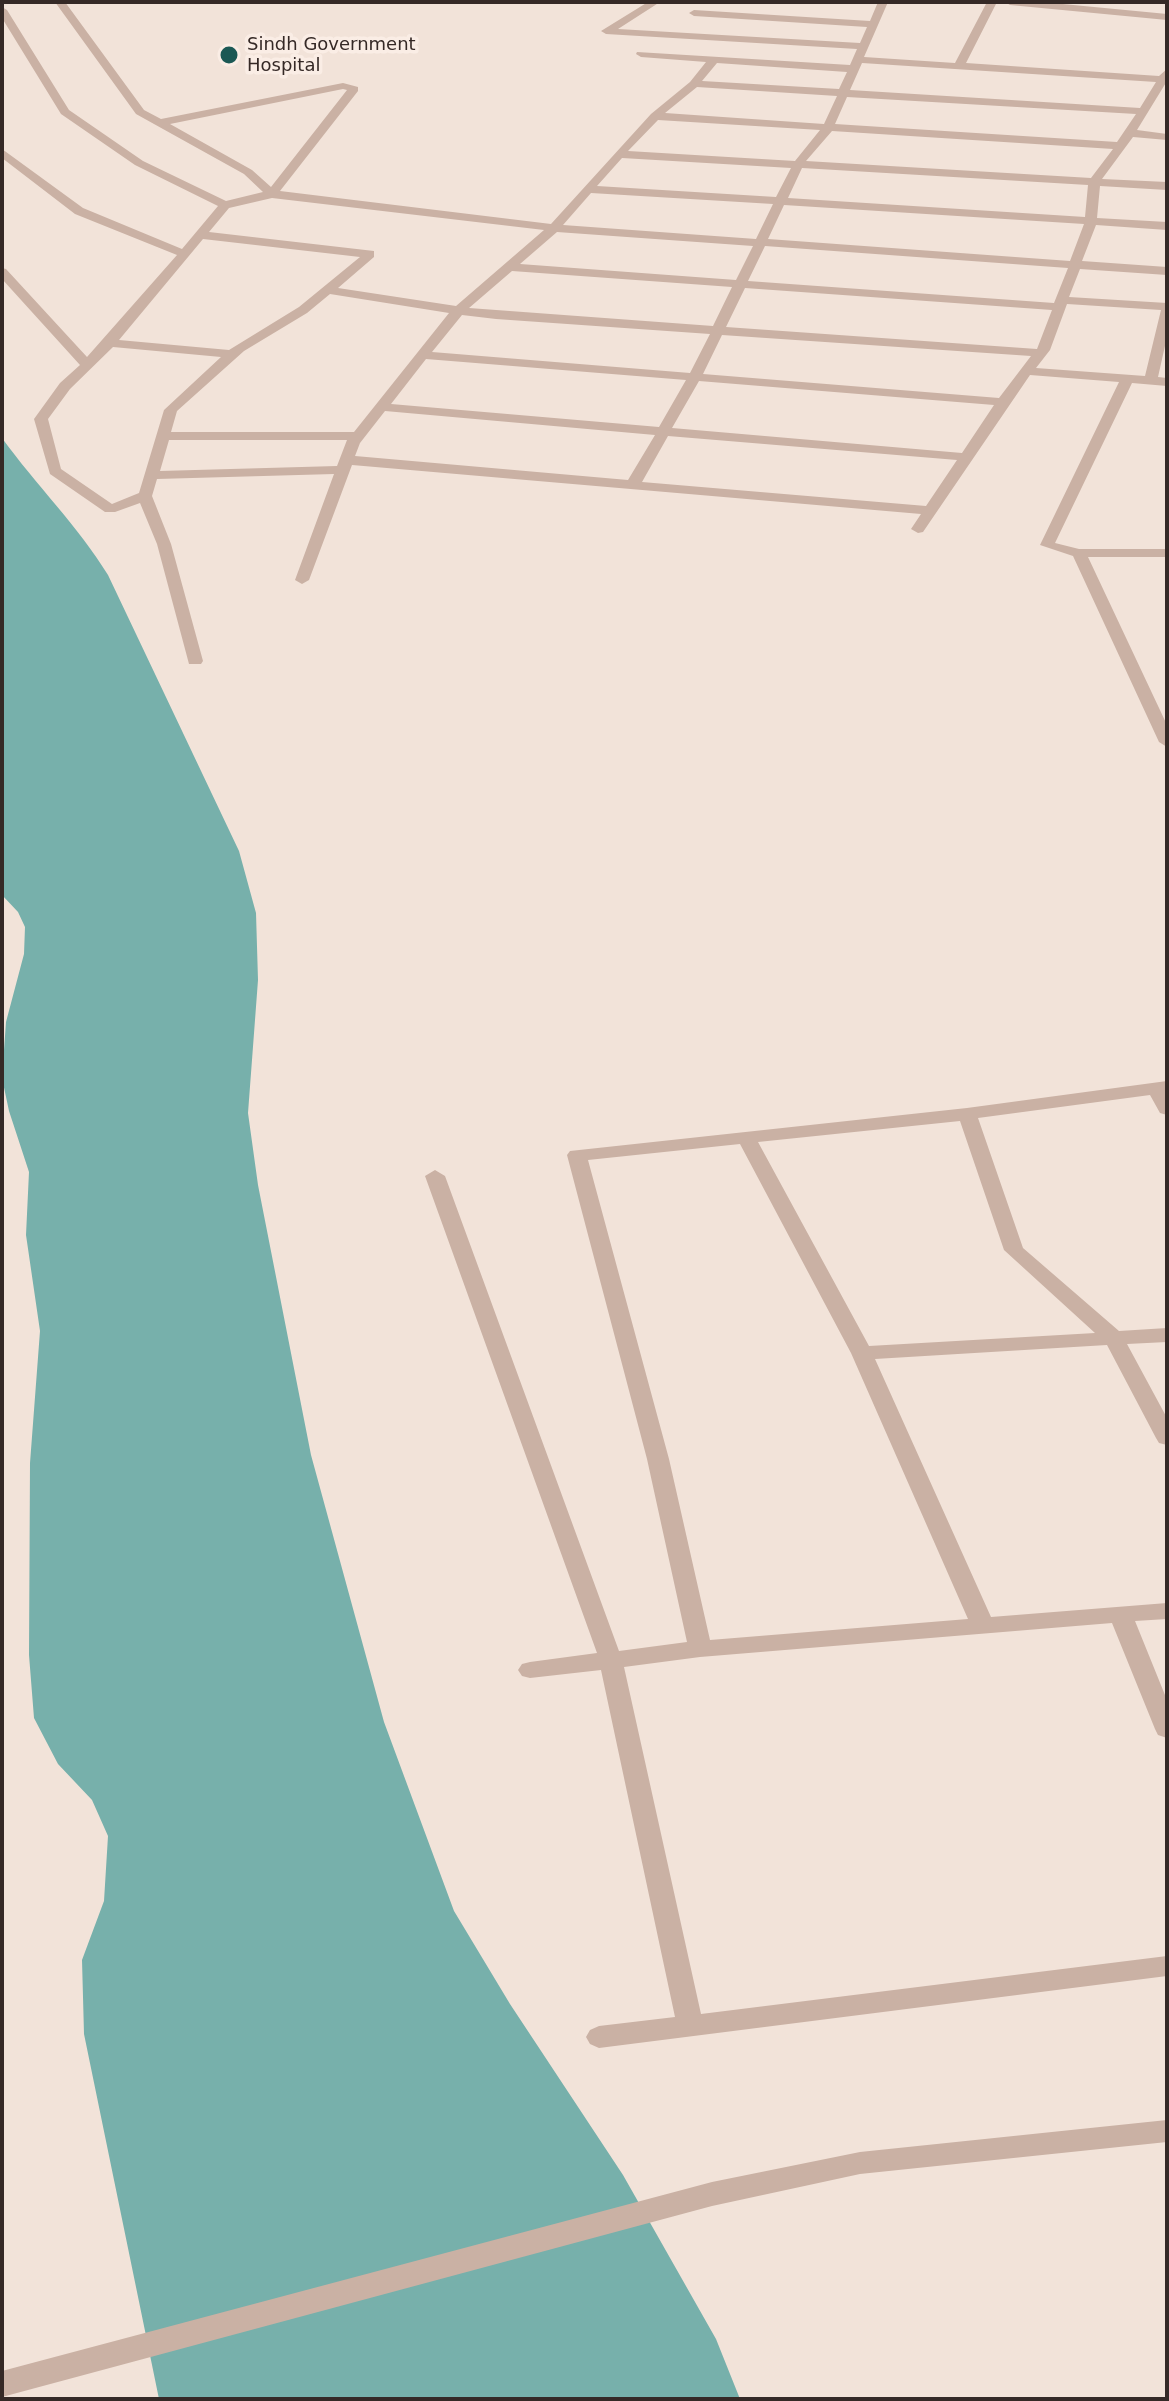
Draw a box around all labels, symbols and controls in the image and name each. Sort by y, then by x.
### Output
place label: Sindh Government Hospital [247,34,416,76]
marker: Sindh Government Hospital [218,44,240,66]

